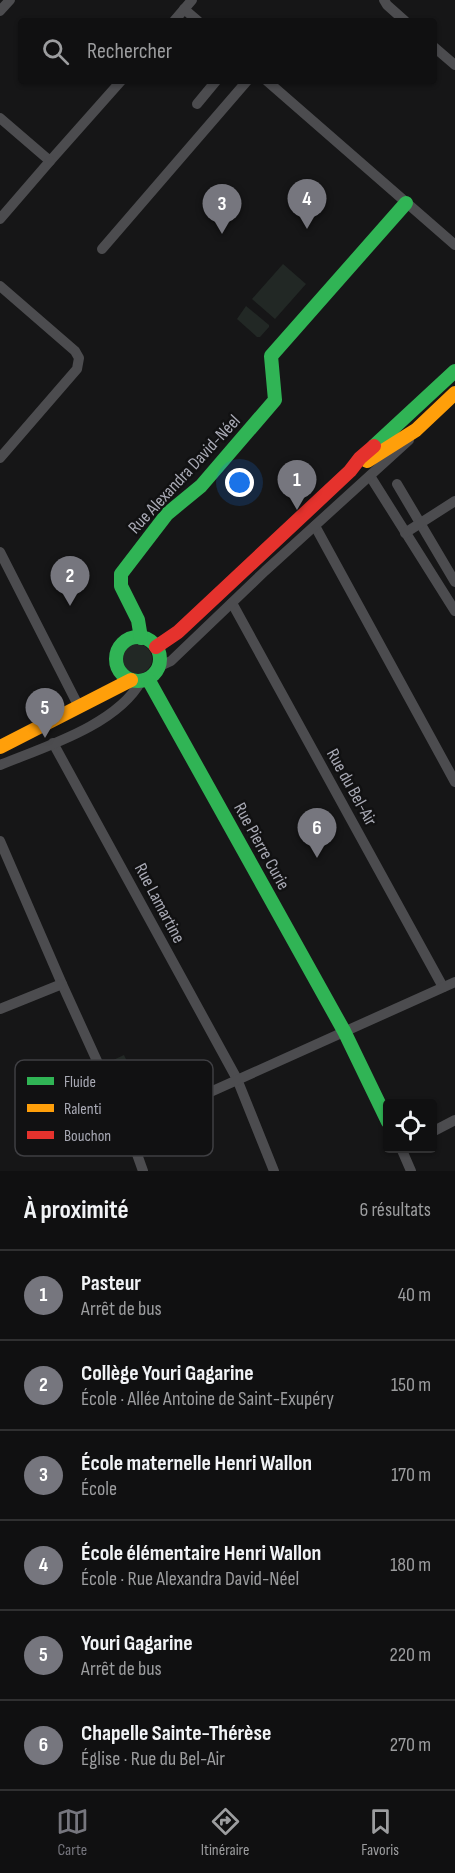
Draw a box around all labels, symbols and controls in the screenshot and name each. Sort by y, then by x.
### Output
search box [18,18,437,84]
icon: search [39,35,72,68]
text: Rechercher [87,38,172,65]
pin: 4 [288,180,326,229]
pin: 3 [202,184,242,234]
street label: Rue Alexandra David-Néel [124,411,245,538]
pin: 1 [278,460,316,510]
your location [225,468,254,497]
pin: 2 [50,556,90,606]
pin: 5 [26,688,64,738]
street label: Rue du Bel-Air [322,745,381,829]
street label: Rue Pierre Curie [229,799,294,893]
pin: 6 [298,808,336,858]
street label: Rue Lamartine [130,860,189,947]
legend [15,1060,213,1156]
text: Fluide [64,1073,96,1092]
map controls [383,1099,437,1153]
button: locate [383,1099,437,1153]
text: Ralenti [64,1100,102,1119]
text: Bouchon [64,1127,111,1146]
text: À proximité [24,1195,129,1226]
text: 6 résultats [360,1198,431,1222]
text: Pasteur [81,1270,141,1297]
text: 1 [40,1283,47,1307]
text: 40 m [398,1283,431,1307]
text: Arrêt de bus [81,1297,162,1321]
text: Collège Youri Gagarine [81,1360,254,1387]
text: 2 [39,1373,48,1397]
text: 150 m [391,1373,431,1397]
text: École · Allée Antoine de Saint-Exupéry [81,1387,334,1411]
text: École maternelle Henri Wallon [81,1450,312,1477]
text: 3 [39,1463,48,1487]
text: 170 m [391,1463,431,1487]
text: École [81,1477,117,1501]
text: École élémentaire Henri Wallon [81,1540,321,1567]
text: 4 [39,1553,48,1577]
text: 180 m [390,1553,431,1577]
text: École · Rue Alexandra David-Néel [81,1567,299,1591]
text: Youri Gagarine [81,1630,193,1657]
text: 5 [39,1643,48,1667]
text: 220 m [390,1643,431,1667]
text: Arrêt de bus [81,1657,162,1681]
text: Chapelle Sainte-Thérèse [81,1720,271,1747]
text: 6 [39,1733,48,1757]
text: 270 m [390,1733,431,1757]
text: Église · Rue du Bel-Air [81,1747,225,1771]
tab: Carte [56,1805,89,1860]
tab: Itinéraire [201,1805,249,1860]
tab: Favoris [361,1805,399,1860]

